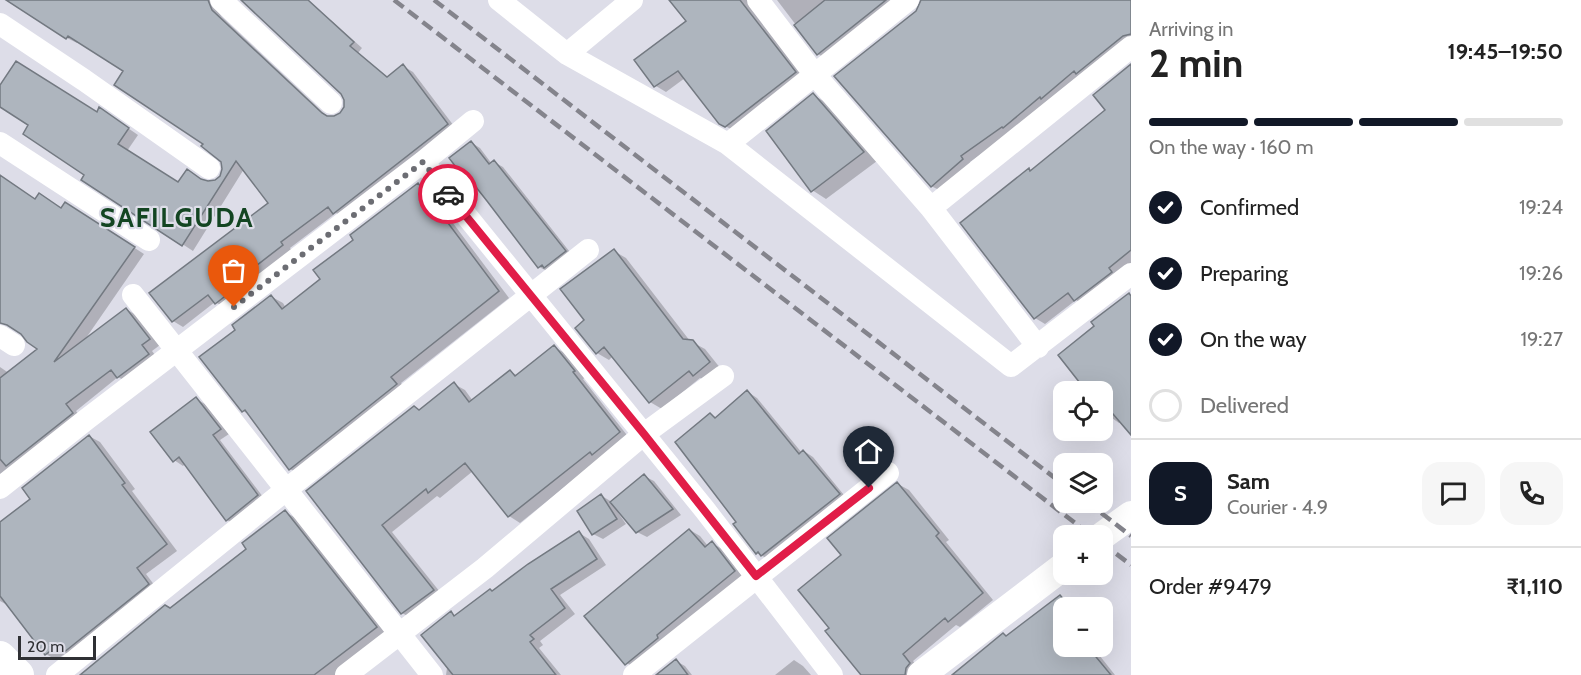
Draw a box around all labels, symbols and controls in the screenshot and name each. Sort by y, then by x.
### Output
text: Arriving in [1149,17,1233,41]
text: 19:45–19:50 [1448,38,1563,65]
text: 2 min [1149,39,1243,87]
text: On the way · 160 m [1149,135,1314,159]
courier [418,164,478,224]
icon: car [432,178,465,211]
icon: check [1149,191,1182,224]
text: Confirmed [1200,194,1299,221]
text: 19:24 [1519,195,1563,219]
district label: SAFILGUDA [100,201,254,234]
pin [208,245,259,307]
icon: bag [217,254,250,287]
icon: check [1149,257,1182,290]
text: Preparing [1200,260,1288,287]
text: 19:26 [1519,261,1563,285]
icon: check [1149,323,1182,356]
text: On the way [1200,326,1307,353]
text: 19:27 [1520,327,1563,351]
map controls [1053,381,1113,657]
button: locate [1053,381,1113,441]
text: Delivered [1200,392,1289,419]
pin [843,426,894,488]
icon: home [852,435,885,468]
button: layers [1053,453,1113,513]
button: chat [1422,462,1485,525]
button: phone [1500,462,1563,525]
text: Sam [1227,468,1270,495]
text: S [1174,480,1187,507]
text: Courier · 4.9 [1227,495,1328,519]
button: + [1053,525,1113,585]
text: Order #9479 [1149,573,1272,600]
text: ₹1,110 [1506,573,1563,600]
button: − [1053,597,1113,657]
scale bar [18,633,96,660]
text: 20 m [27,637,64,656]

